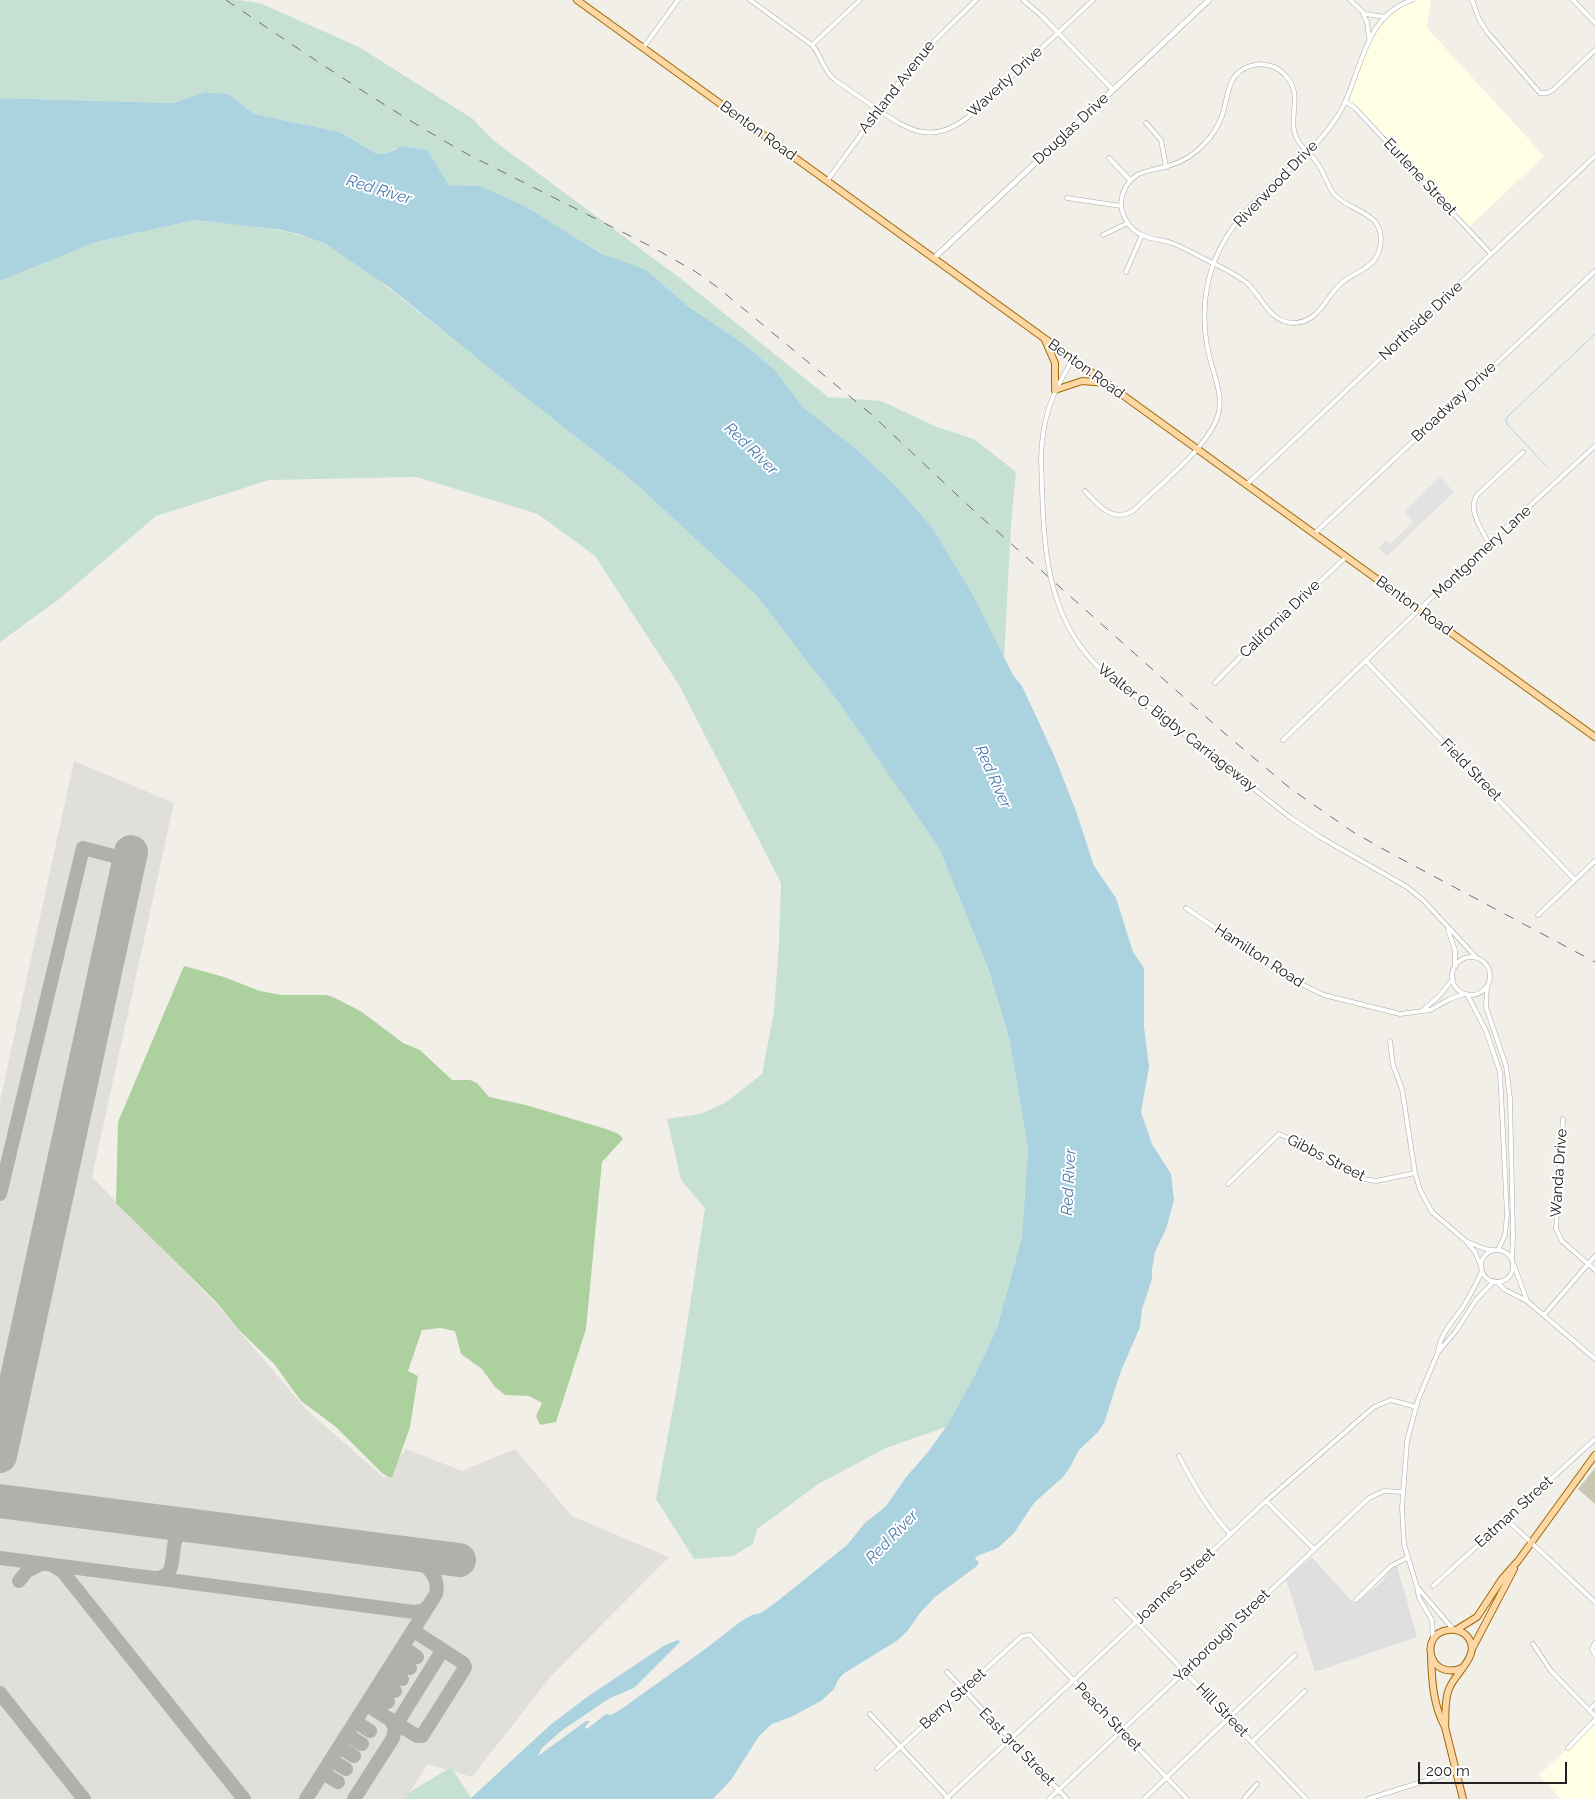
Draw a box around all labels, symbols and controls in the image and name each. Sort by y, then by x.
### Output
street label: Ashland Avenue [855,37,939,137]
street label: Waverly Drive [964,43,1046,121]
street label: Douglas Drive [1029,89,1113,169]
street label: Benton Road [716,97,800,165]
street label: Eurlene Street [1380,135,1460,219]
street label: Riverwood Drive [1230,137,1322,231]
water label: Red River [344,171,414,209]
street label: Northside Drive [1375,278,1467,364]
street label: Benton Road [1044,335,1128,403]
street label: Broadway Drive [1408,358,1500,446]
water label: Red River [720,419,782,479]
street label: Montgomery Lane [1429,502,1535,602]
street label: Benton Road [1372,572,1456,640]
street label: California Drive [1236,576,1324,662]
street label: Walter O. Bigby Carriageway [1094,660,1260,796]
street label: Field Street [1437,735,1505,805]
water label: Red River [971,742,1015,812]
street label: Hamilton Road [1211,920,1307,992]
street label: Wanda Drive [1547,1128,1571,1218]
street label: Gibbs Street [1284,1131,1368,1185]
water label: Red River [1058,1148,1080,1216]
street label: Eatman Street [1471,1472,1557,1552]
water label: Red River [862,1506,922,1568]
street label: Joannes Street [1131,1544,1219,1628]
street label: Yarborough Street [1170,1586,1274,1686]
street label: Berry Street [916,1665,990,1733]
street label: Peach Street [1071,1679,1145,1755]
street label: Hill Street [1192,1679,1252,1741]
street label: East 3rd Street [975,1704,1059,1790]
scale bar [1420,1752,1569,1784]
text: 200 m [1426,1762,1470,1780]

